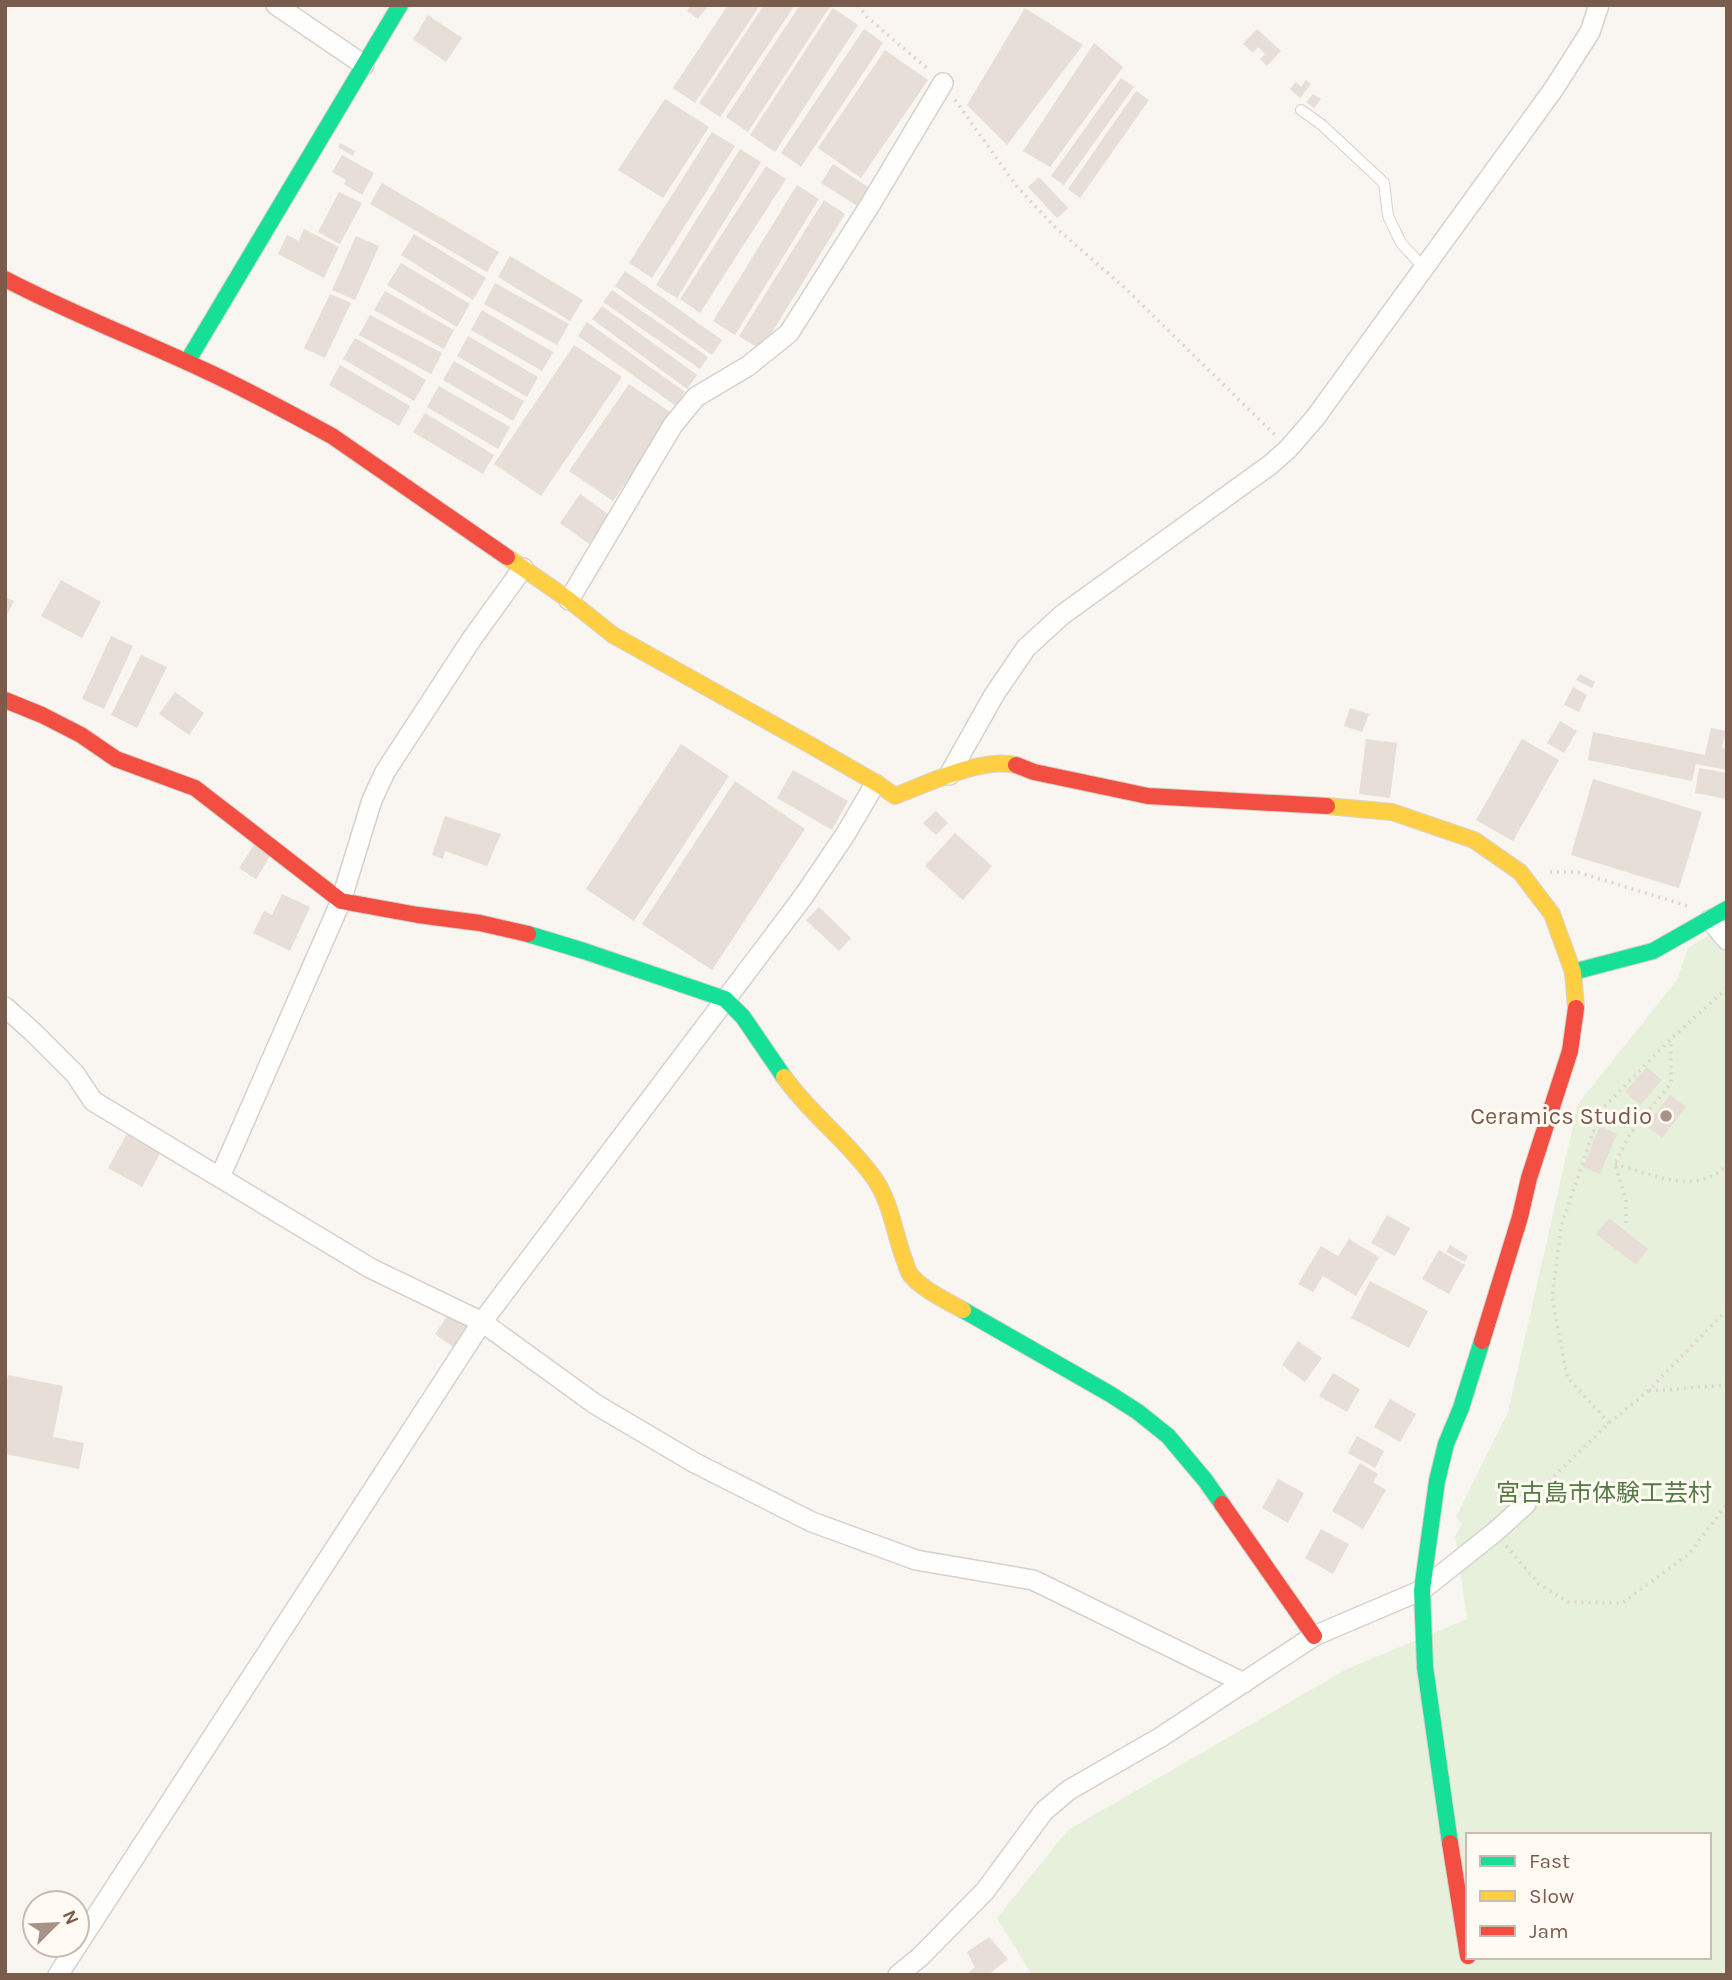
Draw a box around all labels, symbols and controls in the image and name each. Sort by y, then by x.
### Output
place label: Ceramics Studio [1470,1102,1652,1130]
marker: Ceramics Studio [1658,1108,1674,1124]
park label: 宮古島市体験工芸村 [1496,1479,1712,1507]
legend [1466,1833,1711,1959]
text: Fast [1529,1849,1570,1873]
text: Slow [1529,1884,1574,1908]
north arrow [21,1889,91,1959]
text: N [58,1907,83,1928]
text: Jam [1529,1919,1569,1943]

